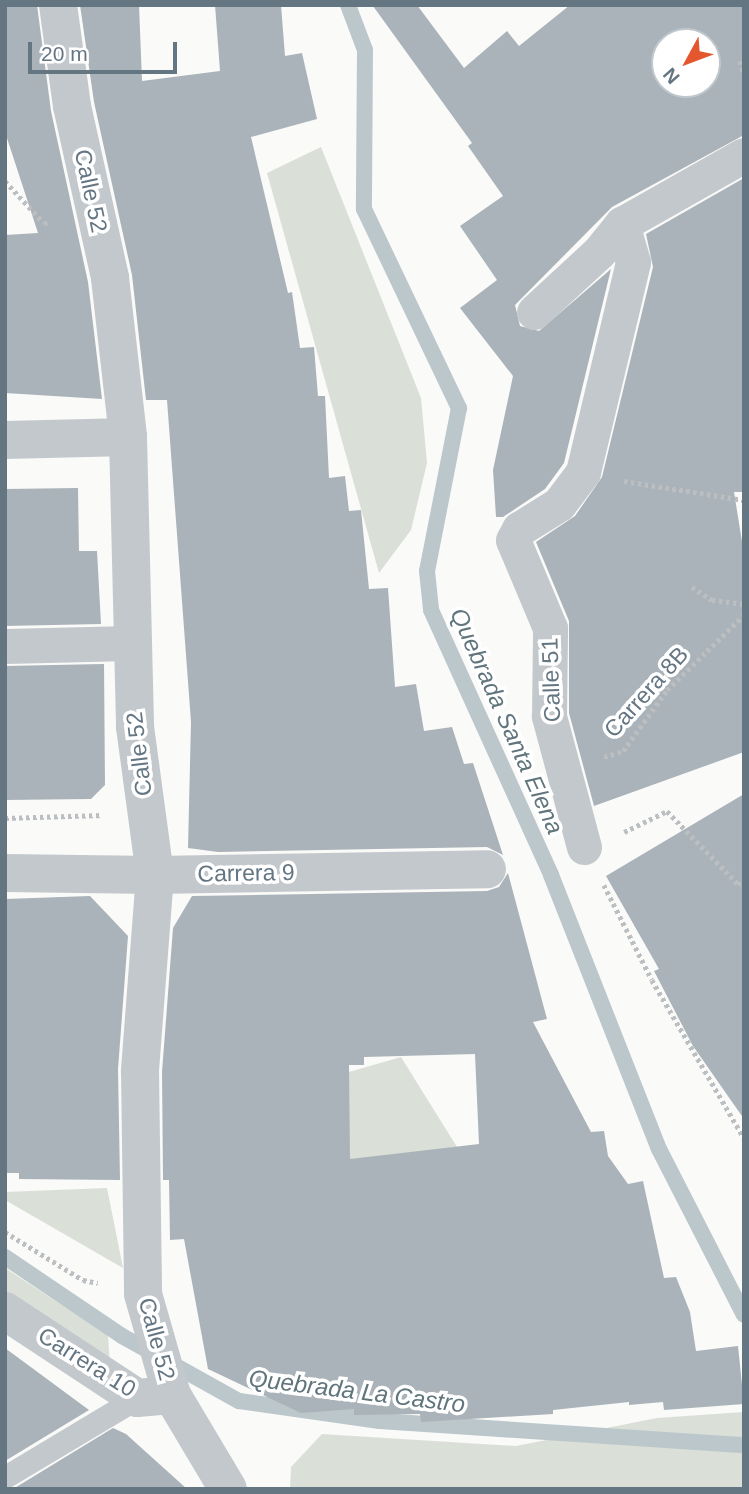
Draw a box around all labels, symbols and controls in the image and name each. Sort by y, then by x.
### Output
scale bar [32,28,180,72]
north arrow [651,28,721,98]
text: 20 m [41,42,88,65]
text: N [659,64,684,88]
street label: Calle 52 [69,147,113,235]
water label: Quebrada Santa Elena [444,604,570,838]
street label: Calle 51 [536,637,566,723]
street label: Carrera 8B [598,641,694,743]
street label: Calle 52 [120,710,158,798]
street label: Carrera 9 [197,858,295,888]
street label: Calle 52 [133,1295,181,1383]
street label: Carrera 10 [33,1321,141,1403]
water label: Quebrada La Castro [247,1363,467,1419]

